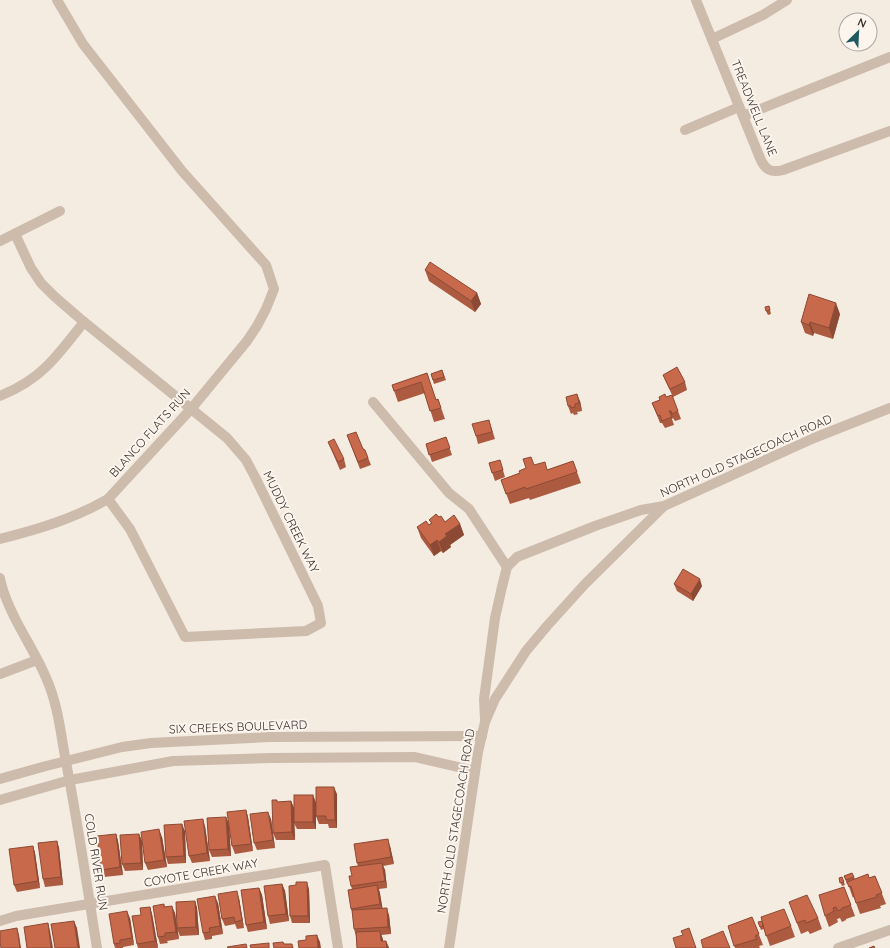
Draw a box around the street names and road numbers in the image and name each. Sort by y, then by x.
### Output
street label: TREADWELL LANE [728,57,781,158]
street label: BLANCO FLATS RUN [106,385,193,480]
street label: NORTH OLD STAGECOACH ROAD [658,411,834,500]
street label: MUDDY CREEK WAY [260,468,323,575]
street label: SIX CREEKS BOULEVARD [168,717,308,736]
street label: NORTH OLD STAGECOACH ROAD [434,727,478,914]
street label: COLD RIVER RUN [81,812,112,911]
street label: COYOTE CREEK WAY [143,855,259,890]

